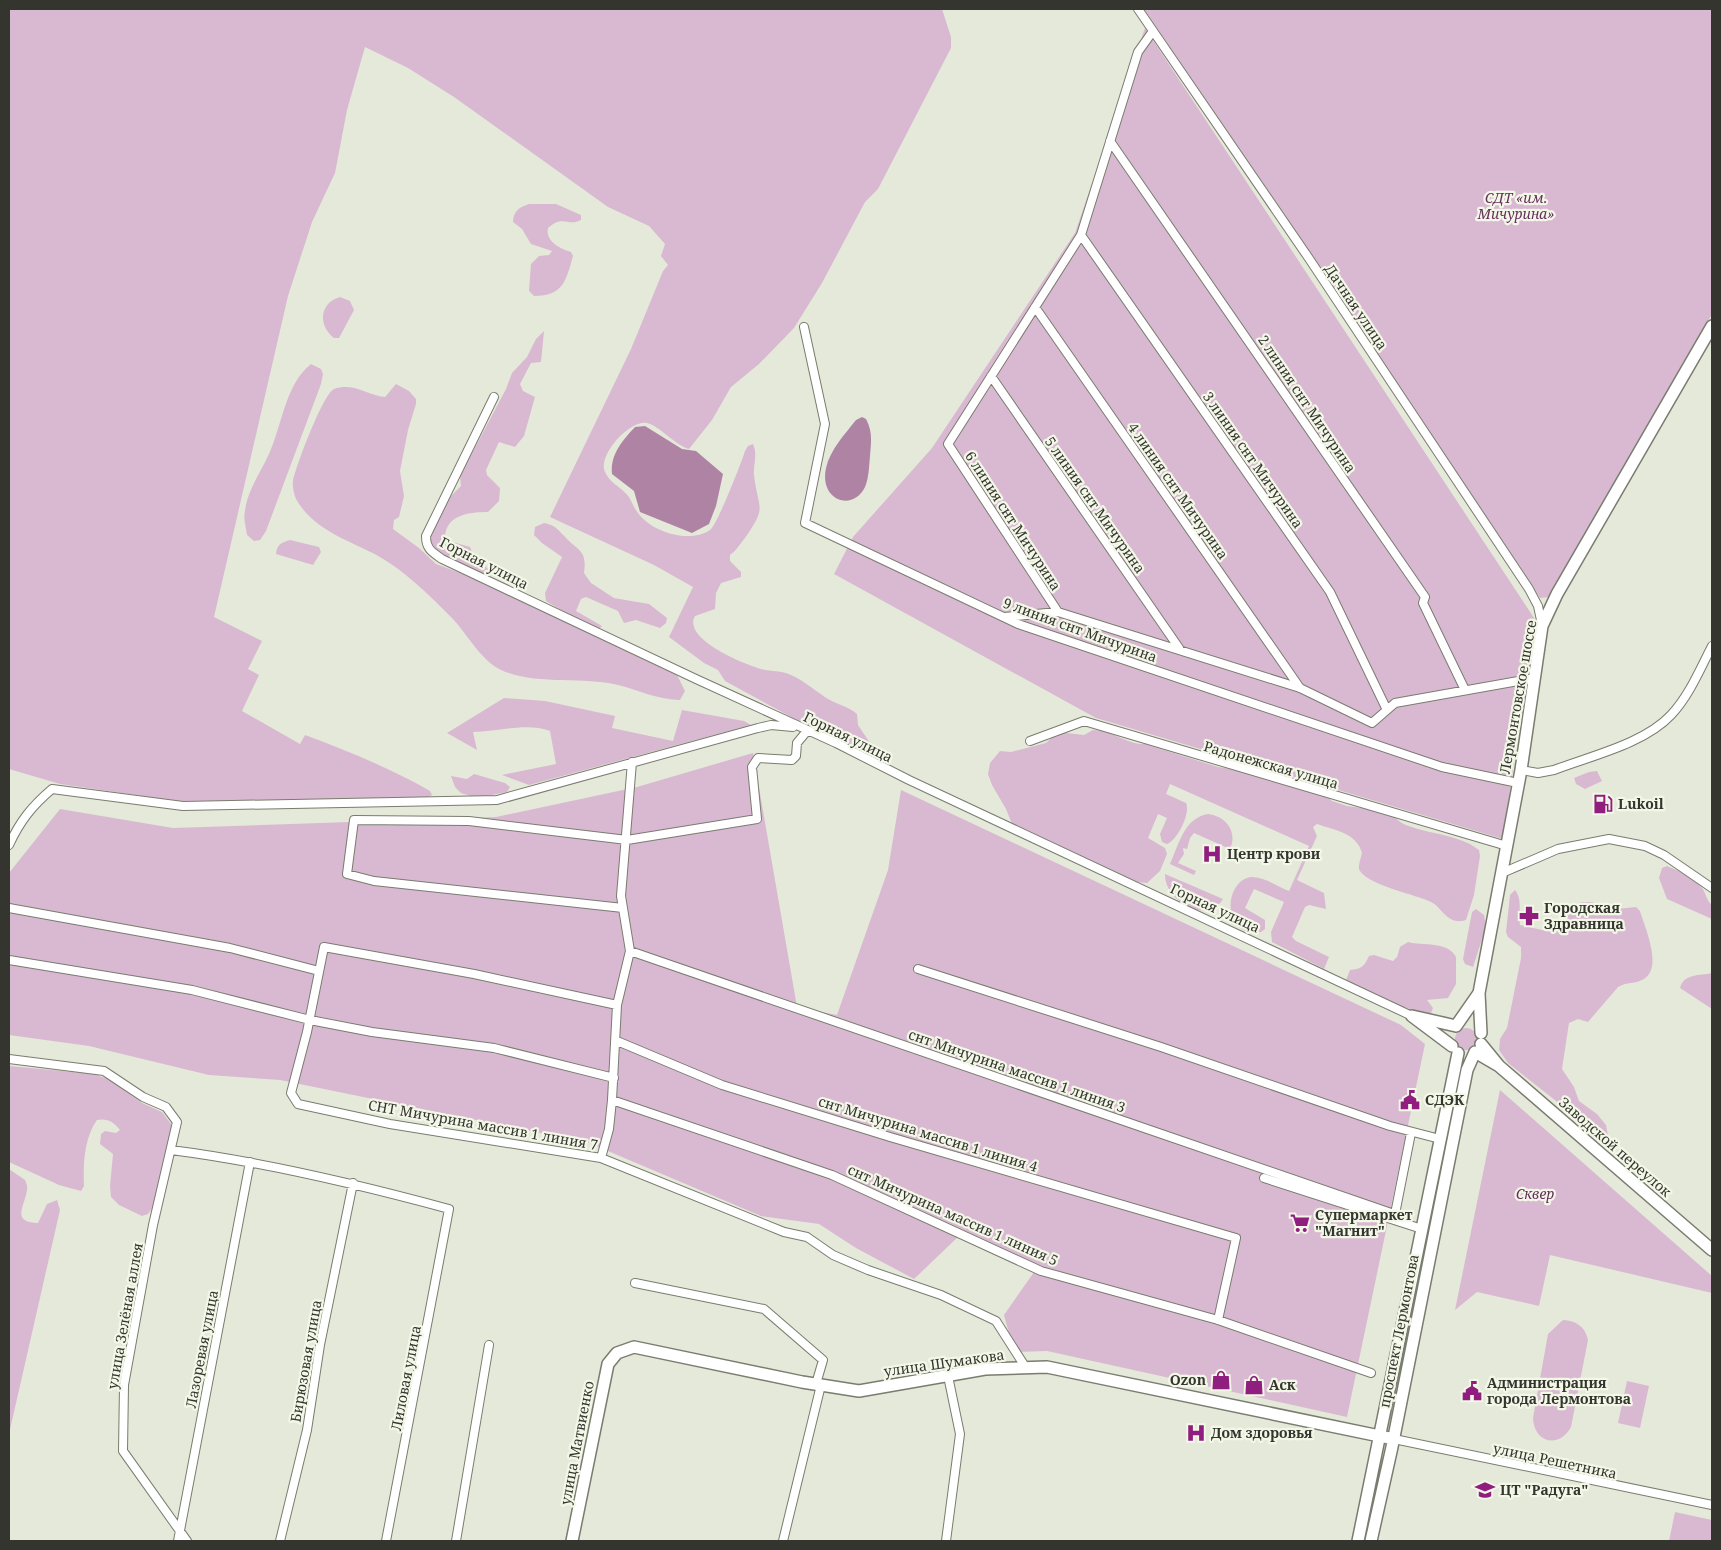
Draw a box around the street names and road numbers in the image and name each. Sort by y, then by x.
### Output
street label: Дачная улица [1321,260,1392,353]
street label: 2 линия снт Мичурина [1254,331,1361,476]
street label: 3 линия снт Мичурина [1199,388,1308,532]
street label: 4 линия снт Мичурина [1124,419,1233,563]
street label: 5 линия снт Мичурина [1041,433,1150,577]
street label: 6 линия снт Мичурина [961,447,1066,594]
street label: Горная улица [437,532,532,593]
street label: 9 линия снт Мичурина [1001,593,1160,666]
street label: Лермонтовское шоссе [1495,619,1540,775]
street label: Горная улица [800,707,896,766]
street label: Радонежская улица [1202,736,1341,793]
street label: Горная улица [1167,878,1263,937]
street label: снт Мичурина массив 1 линия 3 [906,1024,1128,1117]
street label: снт Мичурина массив 1 линия 4 [816,1091,1040,1176]
street label: Заводской переулок [1555,1092,1676,1201]
street label: СНТ Мичурина массив 1 линия 7 [367,1095,600,1154]
street label: снт Мичурина массив 1 линия 5 [845,1159,1061,1270]
street label: улица Зелёная аллея [102,1241,147,1391]
street label: проспект Лермонтова [1374,1252,1423,1409]
street label: Лазоревая улица [181,1288,222,1410]
street label: Бирюзовая улица [285,1298,326,1424]
street label: Лиловая улица [386,1324,425,1432]
street label: улица Шумакова [882,1345,1005,1380]
street label: улица Матвиенко [555,1379,598,1507]
street label: улица Решетника [1491,1438,1619,1483]

